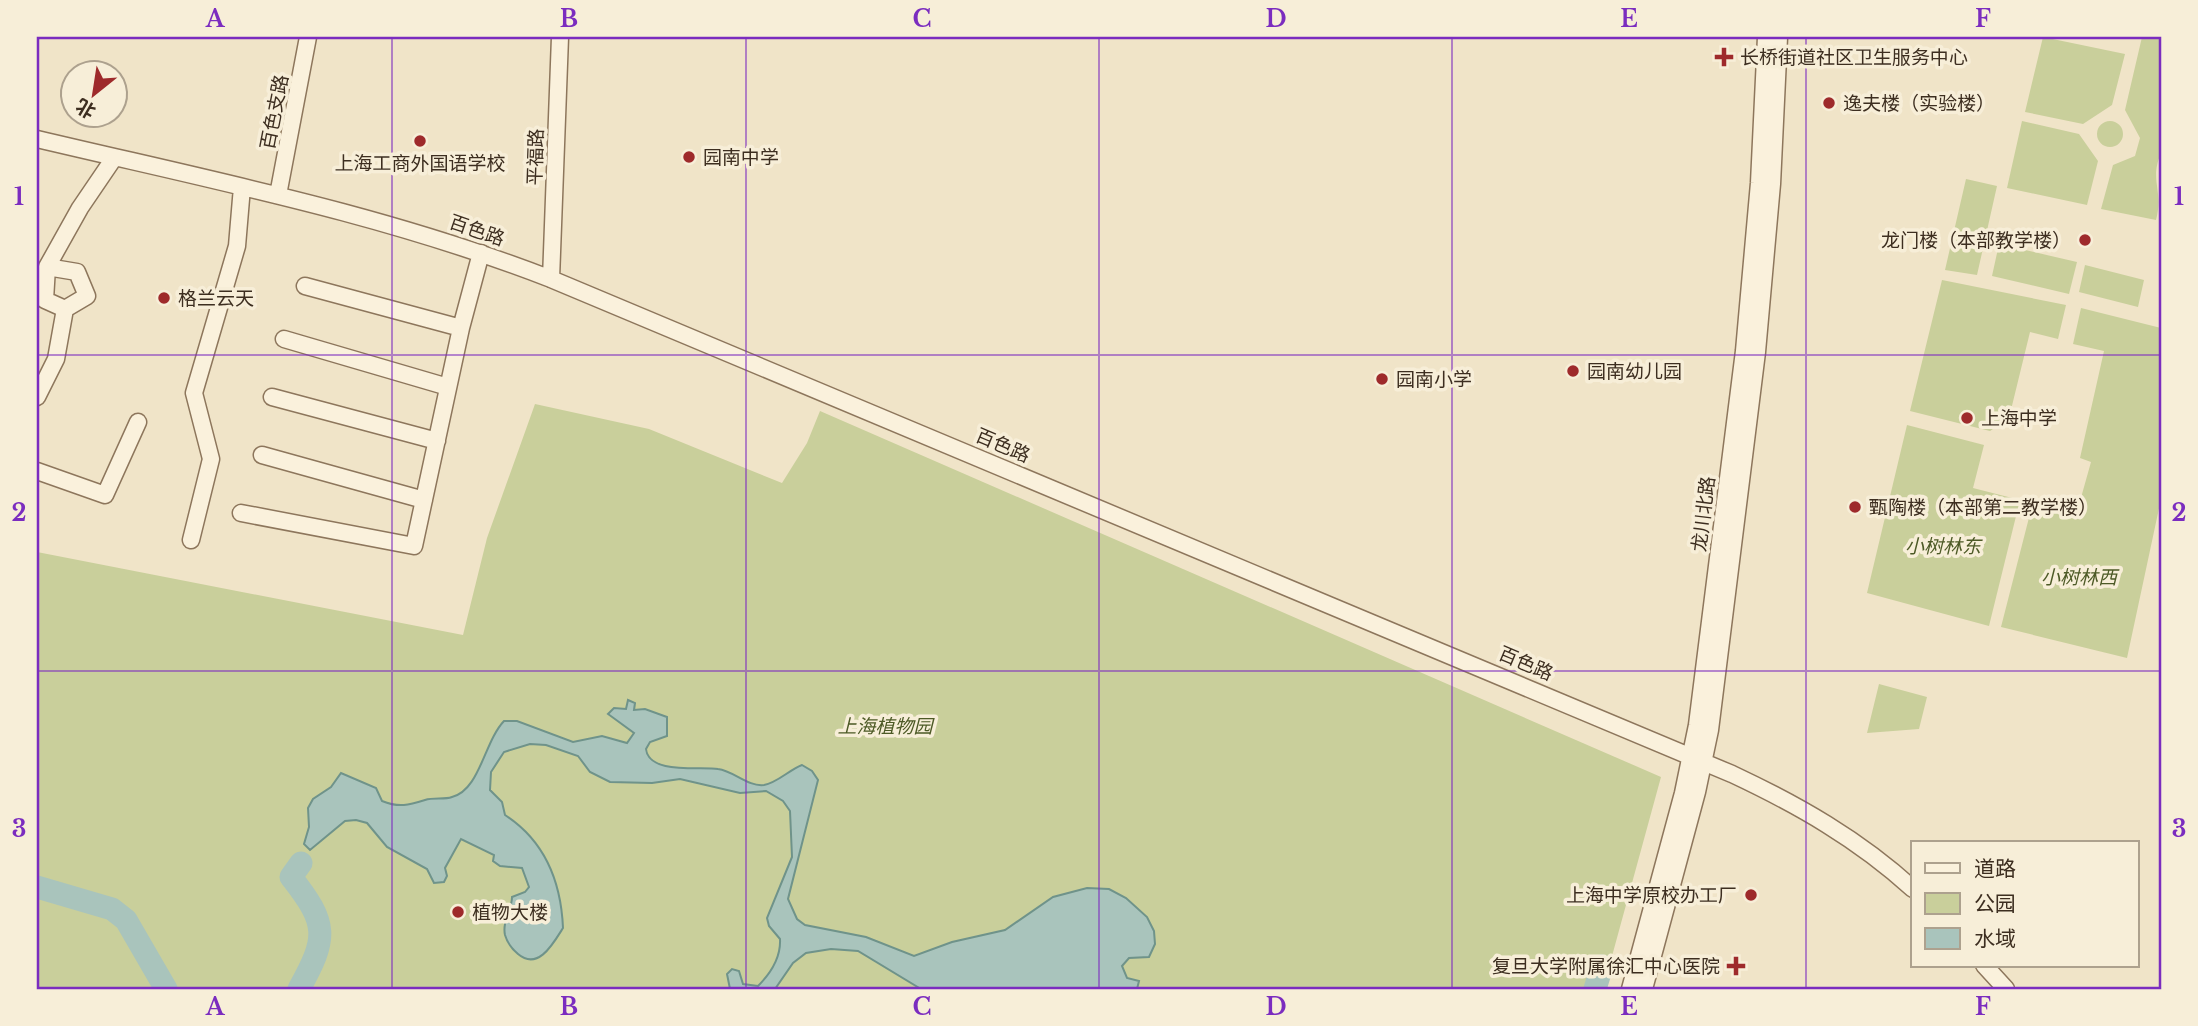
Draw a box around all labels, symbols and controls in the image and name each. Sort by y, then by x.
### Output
text: A [205,5,226,33]
text: B [560,5,578,33]
text: C [913,5,931,33]
text: D [1265,5,1287,33]
text: E [1620,5,1638,33]
text: F [1975,5,1991,33]
place label: 长桥街道社区卫生服务中心 [1740,46,1968,69]
marker: 长桥街道社区卫生服务中心 [1714,47,1734,67]
north arrow [60,60,130,130]
street label: 百色支路 [256,73,293,152]
place label: 逸夫楼（实验楼） [1843,92,1995,115]
text: 北 [72,94,100,123]
marker: 逸夫楼（实验楼） [1821,95,1837,111]
street label: 平福路 [523,128,548,186]
marker: 上海工商外国语学校 [412,133,428,149]
place label: 园南中学 [703,146,779,169]
marker: 园南中学 [681,149,697,165]
place label: 上海工商外国语学校 [334,152,506,175]
text: 1 [14,183,24,211]
text: 1 [2174,183,2184,211]
street label: 百色路 [446,210,508,251]
place label: 龙门楼（本部教学楼） [1881,229,2071,252]
marker: 龙门楼（本部教学楼） [2077,232,2093,248]
place label: 格兰云天 [178,287,254,310]
marker: 格兰云天 [156,290,172,306]
place label: 园南幼儿园 [1587,360,1682,383]
marker: 园南幼儿园 [1565,363,1581,379]
place label: 园南小学 [1396,368,1472,391]
marker: 园南小学 [1374,371,1390,387]
place label: 上海中学 [1981,407,2057,430]
marker: 上海中学 [1959,410,1975,426]
street label: 百色路 [972,424,1034,467]
street label: 龙川北路 [1687,475,1720,553]
place label: 甄陶楼（本部第二教学楼） [1869,496,2097,519]
text: 2 [12,499,26,527]
marker: 甄陶楼（本部第二教学楼） [1847,499,1863,515]
text: 2 [2172,499,2186,527]
park label: 小树林东 [1905,535,1983,558]
park label: 小树林西 [2041,566,2120,589]
street label: 百色路 [1495,642,1557,685]
park label: 上海植物园 [837,715,935,738]
text: 3 [12,815,26,843]
text: 3 [2172,815,2186,843]
legend [1911,841,2138,967]
text: 道路 [1974,856,2016,882]
place label: 上海中学原校办工厂 [1566,884,1737,907]
marker: 上海中学原校办工厂 [1743,887,1759,903]
text: 公园 [1974,891,2016,917]
place label: 植物大楼 [472,901,548,924]
marker: 植物大楼 [450,904,466,920]
text: 水域 [1974,926,2016,952]
place label: 复旦大学附属徐汇中心医院 [1492,955,1720,978]
marker: 复旦大学附属徐汇中心医院 [1726,956,1746,976]
text: A [205,993,226,1021]
text: B [560,993,578,1021]
text: C [913,993,931,1021]
text: D [1265,993,1287,1021]
text: E [1620,993,1638,1021]
text: F [1975,993,1991,1021]

